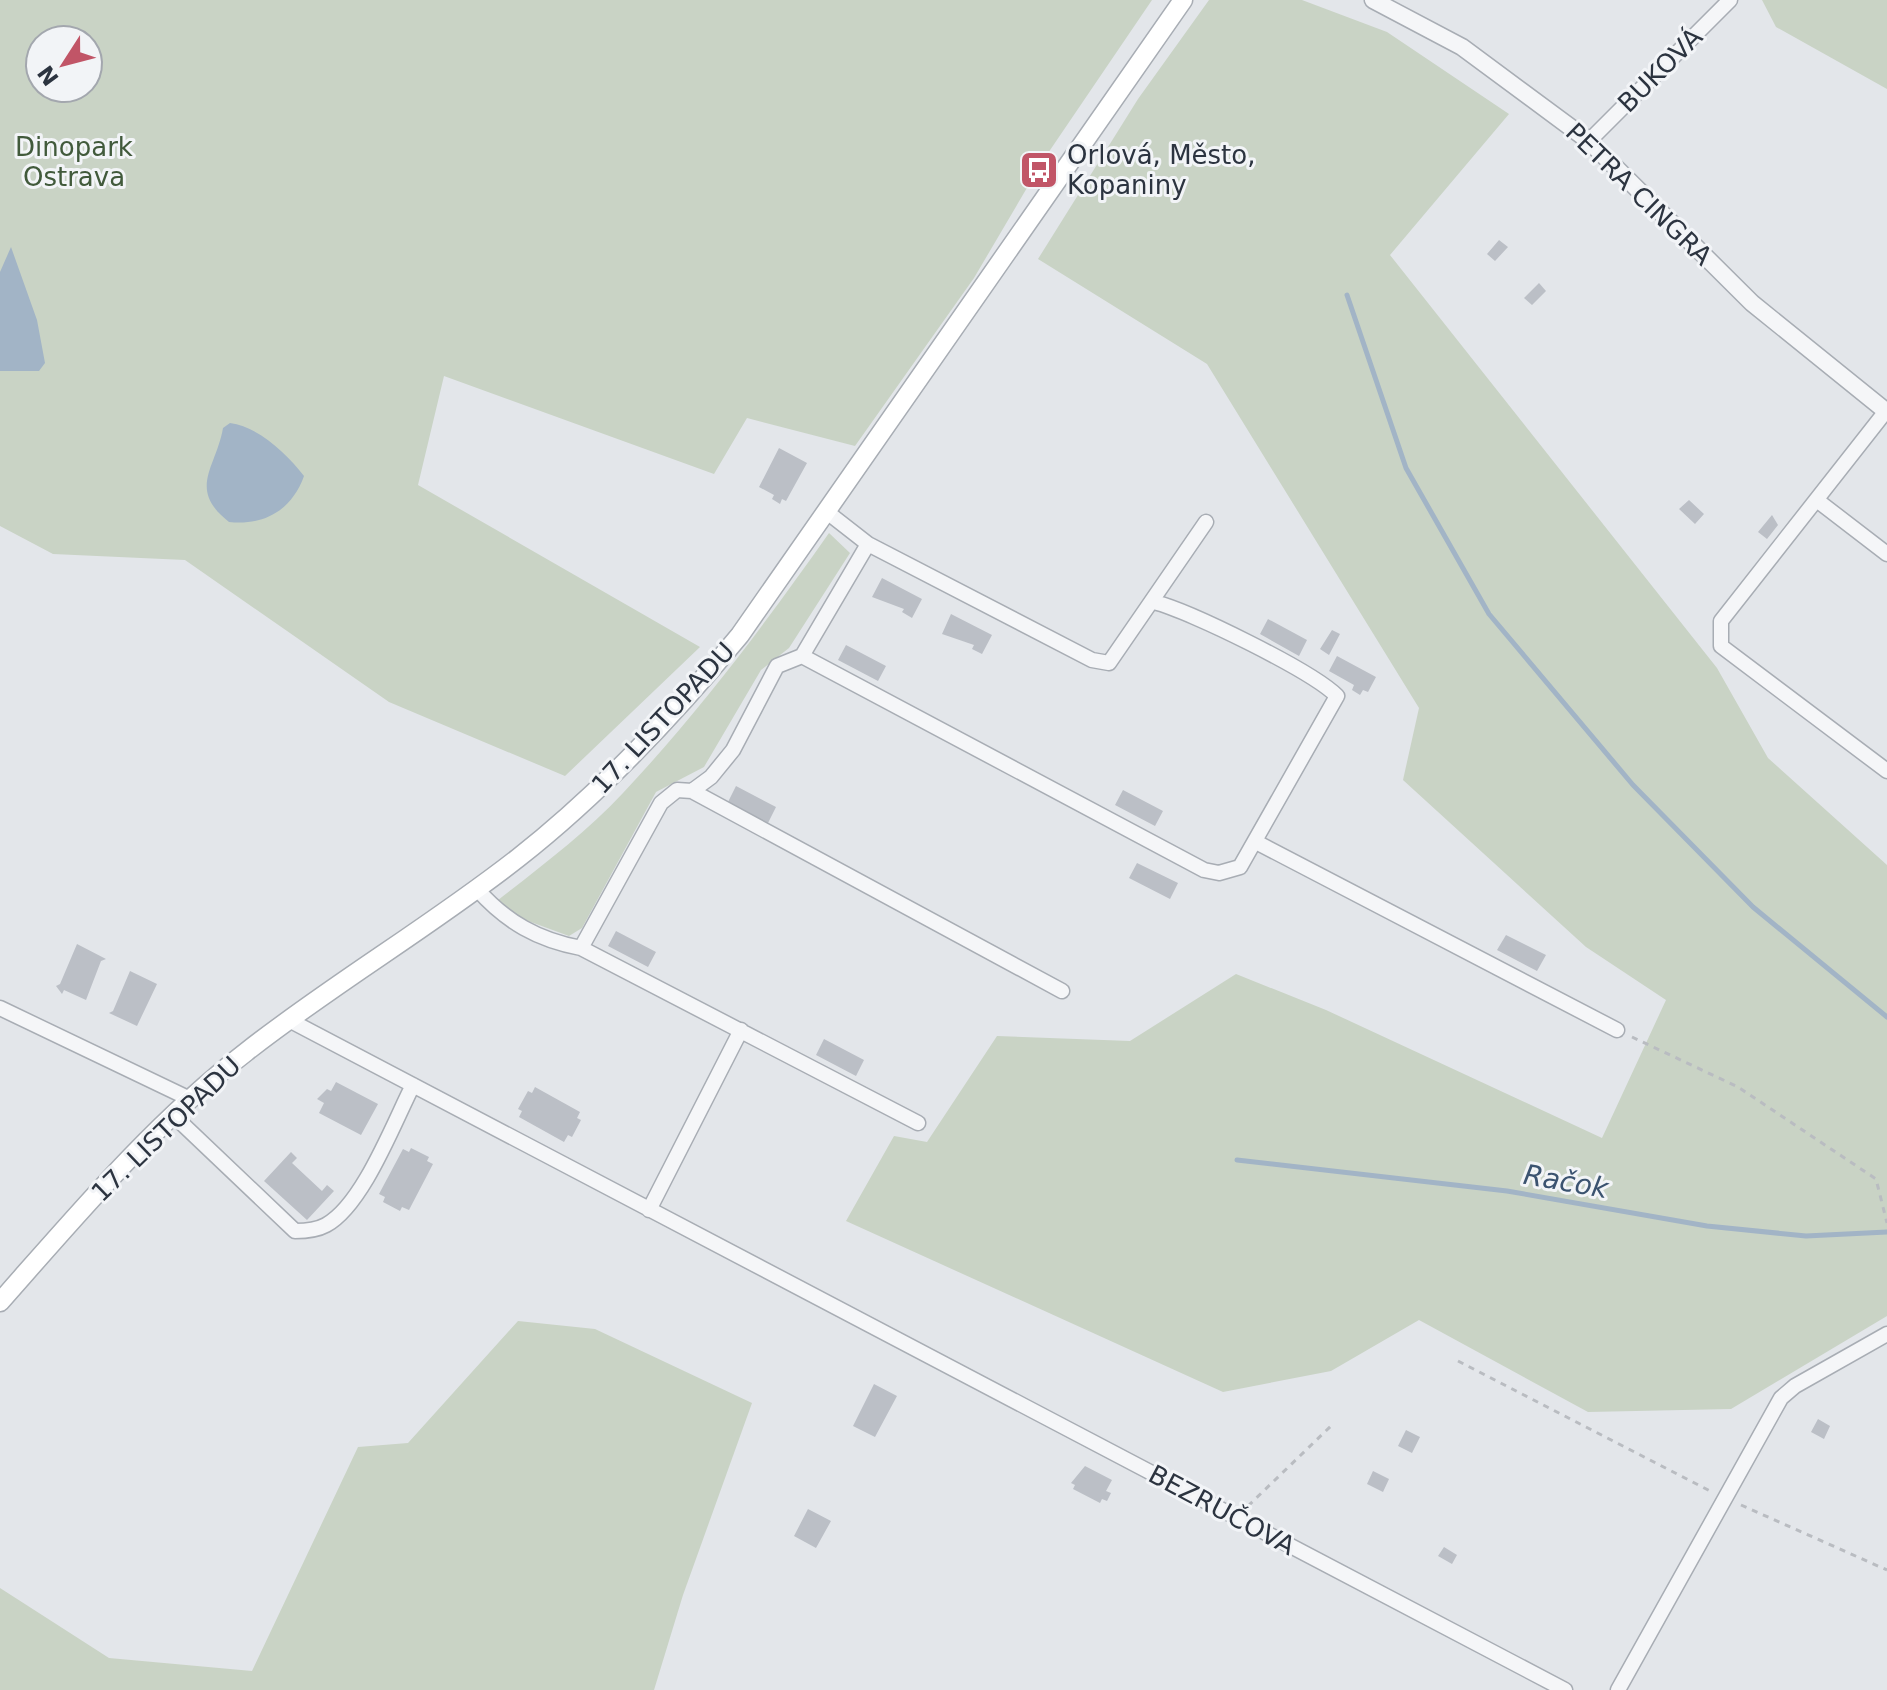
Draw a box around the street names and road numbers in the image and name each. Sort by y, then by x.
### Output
street label: BUKOVÁ [1611,21,1708,118]
street label: PETRA CINGRA [1560,117,1718,271]
street label: 17. LISTOPADU [585,636,741,800]
street label: 17. LISTOPADU [85,1050,247,1208]
street label: BEZRUČOVA [1144,1458,1301,1561]

